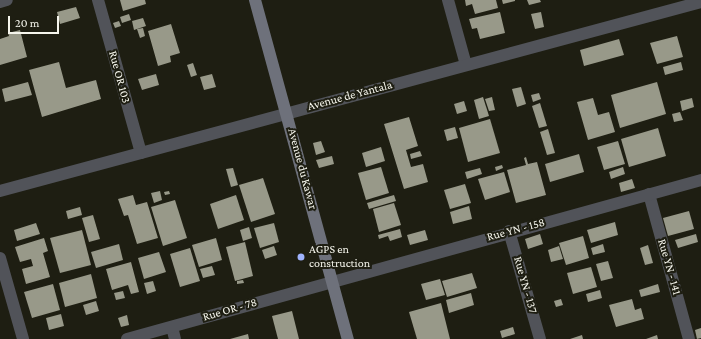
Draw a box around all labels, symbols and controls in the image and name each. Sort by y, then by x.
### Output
scale bar [10,8,61,34]
text: 20 m [15,16,39,30]
street label: Rue OR 103 [105,49,133,105]
street label: Avenue de Yantala [306,78,394,114]
street label: Avenue du Kawar [284,127,320,211]
street label: Rue YN - 158 [485,215,547,245]
street label: Rue YN - 141 [654,237,684,297]
place label: AGPS en construction [309,243,370,271]
marker: AGPS en construction [296,252,306,262]
street label: Rue YN - 137 [510,255,540,315]
street label: Rue OR - 78 [201,295,259,325]

